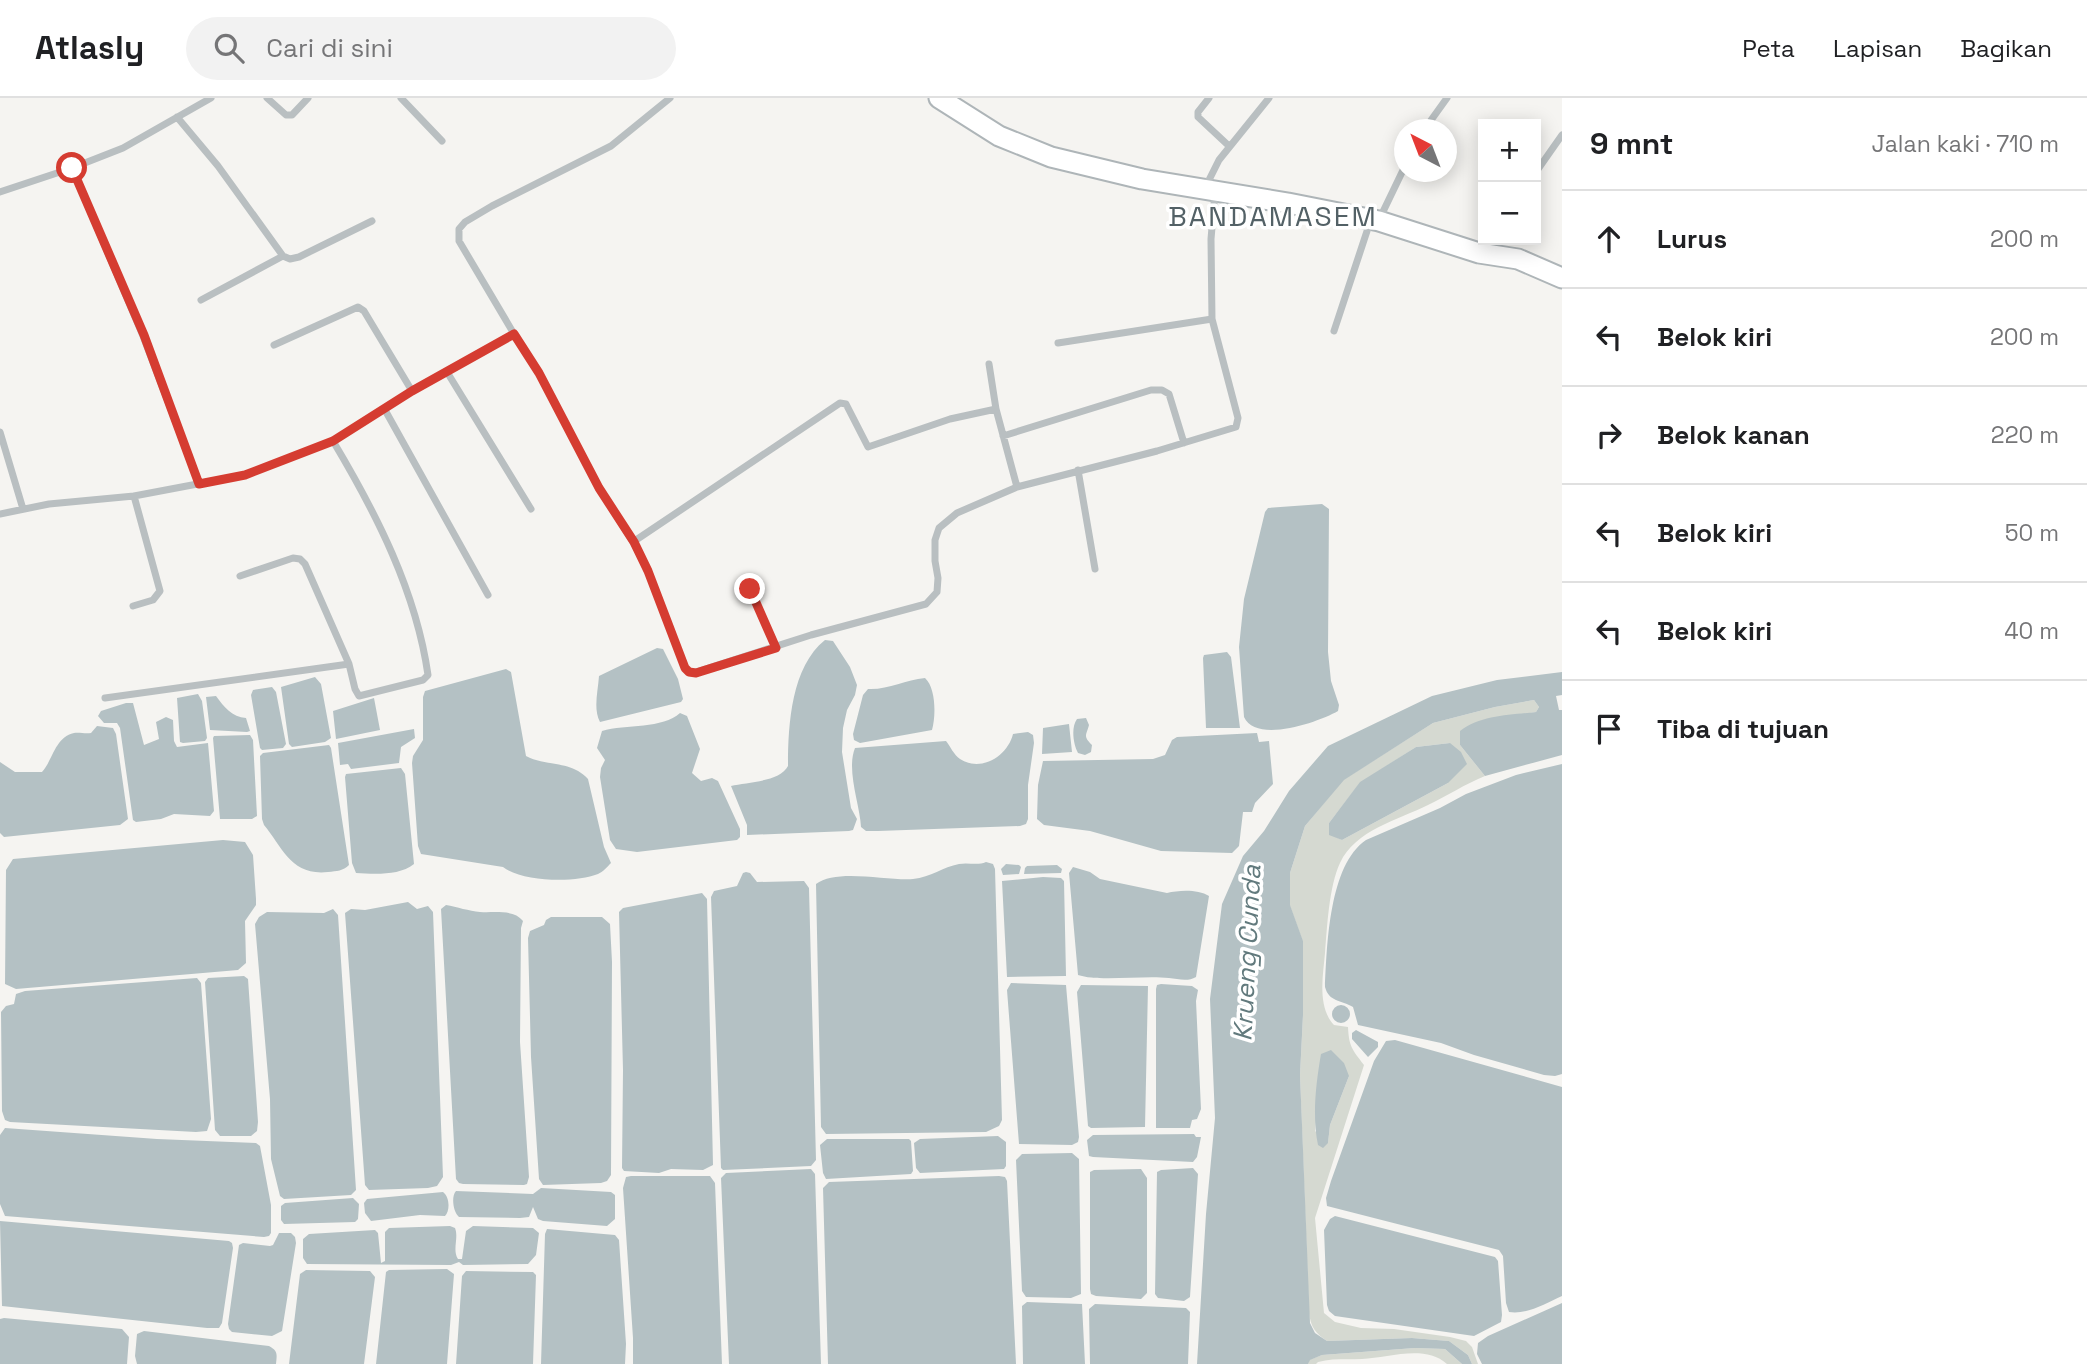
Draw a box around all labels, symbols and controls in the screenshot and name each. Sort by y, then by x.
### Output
search box [186,17,676,80]
text: Atlasly [35,27,144,69]
icon: search [210,29,248,67]
text: Cari di sini [266,31,393,65]
text: Peta [1742,33,1795,64]
text: Lapisan [1833,33,1922,64]
text: Bagikan [1960,33,2052,64]
north arrow [1394,119,1457,182]
map controls [1478,119,1541,245]
button: + [1478,119,1541,182]
text: 9 mnt [1590,124,1674,163]
text: Jalan kaki · 710 m [1872,129,2059,159]
route start [56,152,87,183]
button: − [1478,182,1541,245]
district label: BANDAMASEM [1168,198,1378,234]
icon: ahead [1590,220,1628,258]
text: Lurus [1657,222,1727,256]
text: 200 m [1990,224,2059,254]
icon: left [1590,318,1628,356]
text: Belok kiri [1657,320,1772,354]
text: 200 m [1990,322,2059,352]
icon: right [1590,416,1628,454]
text: Belok kanan [1657,418,1810,452]
text: 220 m [1991,420,2059,450]
icon: left [1590,514,1628,552]
text: Belok kiri [1657,516,1772,550]
text: 50 m [2005,518,2059,548]
route end [734,573,765,604]
icon: left [1590,612,1628,650]
text: Belok kiri [1657,614,1772,648]
text: 40 m [2004,616,2059,646]
icon: arrive [1590,710,1628,748]
text: Tiba di tujuan [1657,712,1829,746]
water label: Krueng Cunda [1225,863,1269,1042]

